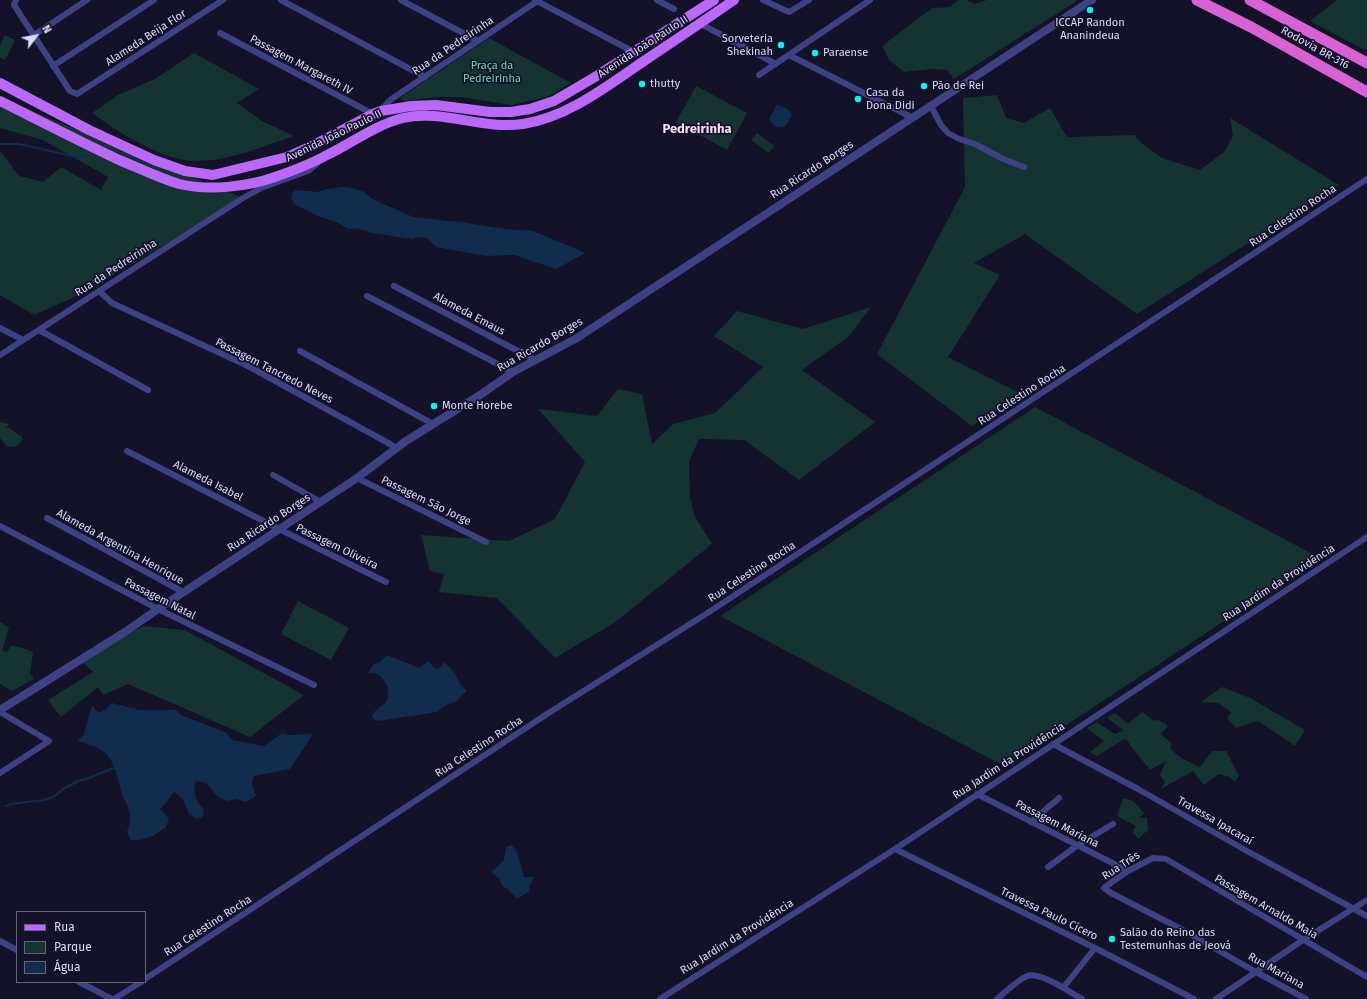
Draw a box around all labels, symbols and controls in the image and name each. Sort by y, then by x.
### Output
marker: ICCAP Randon Ananindeua [1085,5,1095,15]
street label: Alameda Beija Flor [103,7,189,69]
street label: Avenida João Paulo II [595,13,691,81]
street label: Rua da Pedreirinha [410,14,496,78]
north arrow [16,16,56,56]
place label: ICCAP Randon Ananindeua [1055,16,1125,42]
text: N [39,23,54,36]
street label: Rodovia BR-316 [1279,24,1351,72]
street label: Passagem Margareth IV [247,32,355,98]
place label: Sorveteria Shekinah [722,32,773,58]
marker: Sorveteria Shekinah [776,40,786,50]
place label: Paraense [823,46,868,60]
marker: Paraense [810,48,820,58]
park label: Praça da Pedreirinha [463,59,521,85]
place label: thutty [650,77,680,91]
marker: thutty [637,79,647,89]
place label: Pão de Rei [932,79,984,93]
marker: Pão de Rei [919,81,929,91]
place label: Casa da Dona Didi [866,86,915,112]
marker: Casa da Dona Didi [853,94,863,104]
street label: Avenida João Paulo II [284,107,384,165]
district label: Pedreirinha [662,121,732,137]
street label: Rua Ricardo Borges [768,138,856,202]
street label: Rua Celestino Rocha [1247,182,1339,250]
street label: Rua da Pedreirinha [72,237,160,299]
street label: Alameda Emaus [431,290,507,338]
street label: Rua Ricardo Borges [495,315,585,375]
street label: Passagem Tancredo Neves [213,336,335,406]
street label: Rua Celestino Rocha [976,362,1068,428]
place label: Monte Horebe [442,399,512,413]
marker: Monte Horebe [429,401,439,411]
street label: Alameda Isabel [171,458,245,504]
street label: Passagem São Jorge [379,474,473,528]
street label: Rua Ricardo Borges [225,491,313,555]
street label: Alameda Argentina Henrique [54,506,186,588]
street label: Passagem Oliveira [294,521,380,573]
street label: Rua Celestino Rocha [706,539,798,605]
street label: Rua Jardim da Providência [1220,542,1338,624]
street label: Passagem Natal [122,575,198,623]
street label: Rua Celestino Rocha [433,714,525,780]
street label: Rua Jardim da Providência [950,720,1068,802]
street label: Travessa Ipacaraí [1175,794,1255,848]
street label: Passagem Mariana [1013,797,1101,851]
street label: Rua Três [1100,849,1142,883]
street label: Passagem Arnaldo Maia [1212,872,1320,942]
street label: Travessa Paulo Cícero [998,885,1100,943]
street label: Rua Celestino Rocha [162,893,254,959]
street label: Rua Jardim da Providência [678,897,796,977]
legend [16,911,146,983]
text: Rua [54,920,75,934]
place label: Salão do Reino das Testemunhas de Jeová [1120,926,1231,952]
marker: Salão do Reino das Testemunhas de Jeová [1107,934,1117,944]
text: Parque [54,940,92,954]
street label: Rua Mariana [1246,950,1306,992]
text: Água [54,960,81,974]

